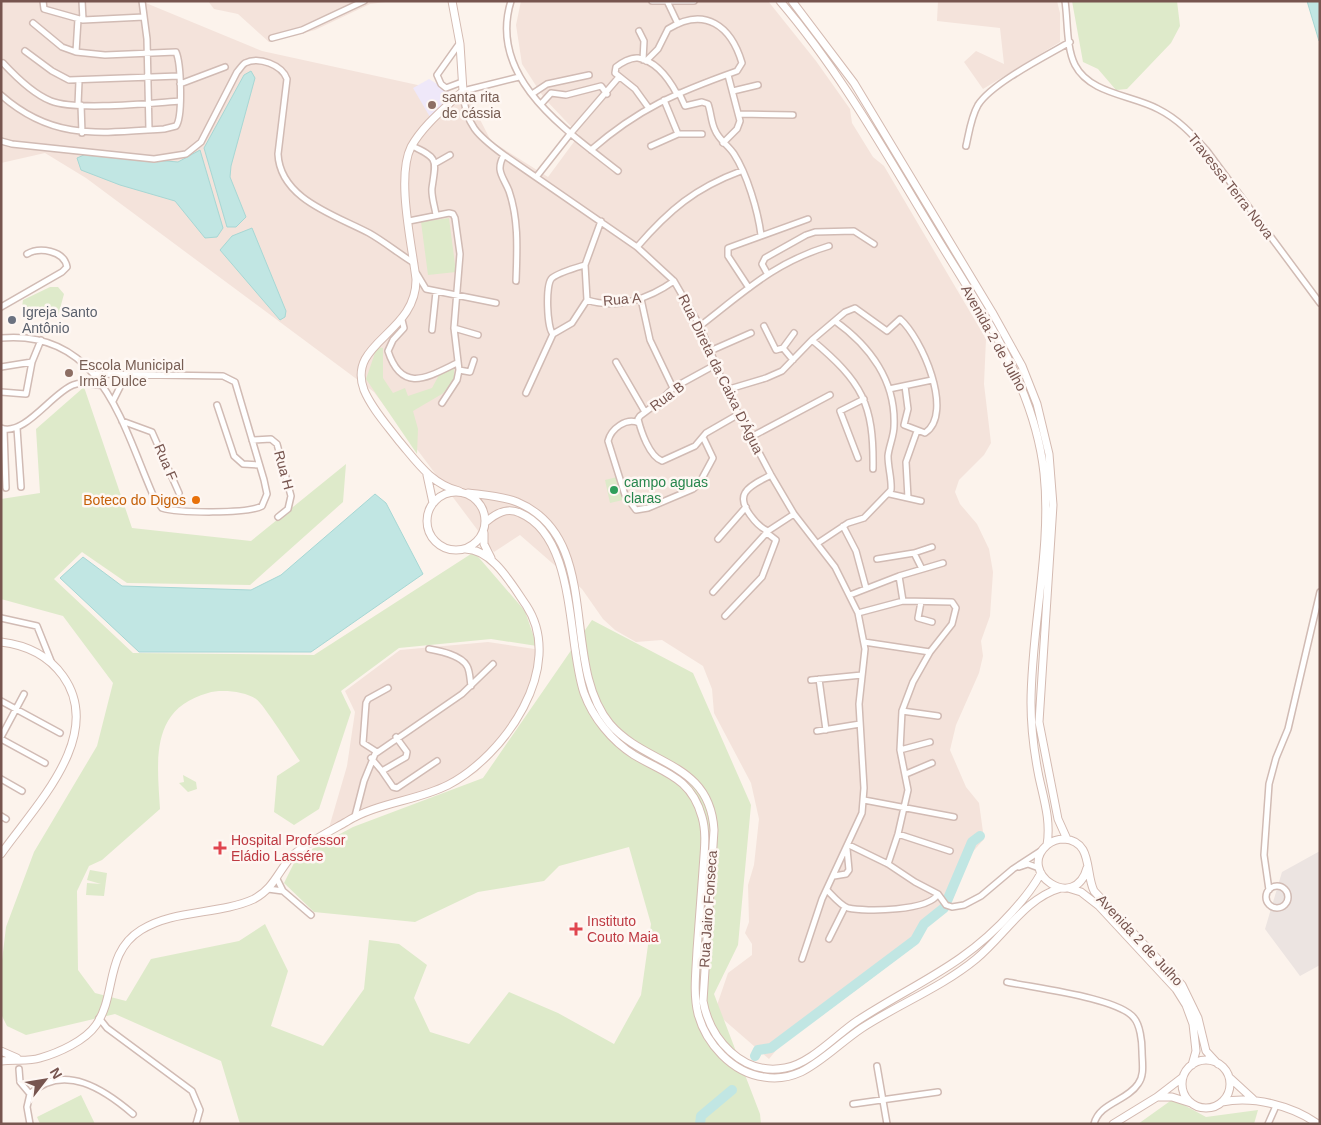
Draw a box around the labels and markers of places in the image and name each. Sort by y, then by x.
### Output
place label: santa rita de cássia [442,89,501,121]
marker: santa rita de cássia [426,99,438,111]
place label: Igreja Santo Antônio [22,304,98,336]
marker: Igreja Santo Antônio [6,314,18,326]
place label: Escola Municipal Irmã Dulce [79,357,184,389]
marker: Escola Municipal Irmã Dulce [63,367,75,379]
place label: campo aguas claras [624,474,708,506]
marker: campo aguas claras [608,484,620,496]
place label: Boteco do Digos [83,492,186,508]
marker: Boteco do Digos [190,494,202,506]
place label: Hospital Professor Eládio Lassére [231,832,346,864]
marker: Hospital Professor Eládio Lassére [213,841,227,855]
place label: Instituto Couto Maia [587,913,659,945]
marker: Instituto Couto Maia [569,922,583,936]

